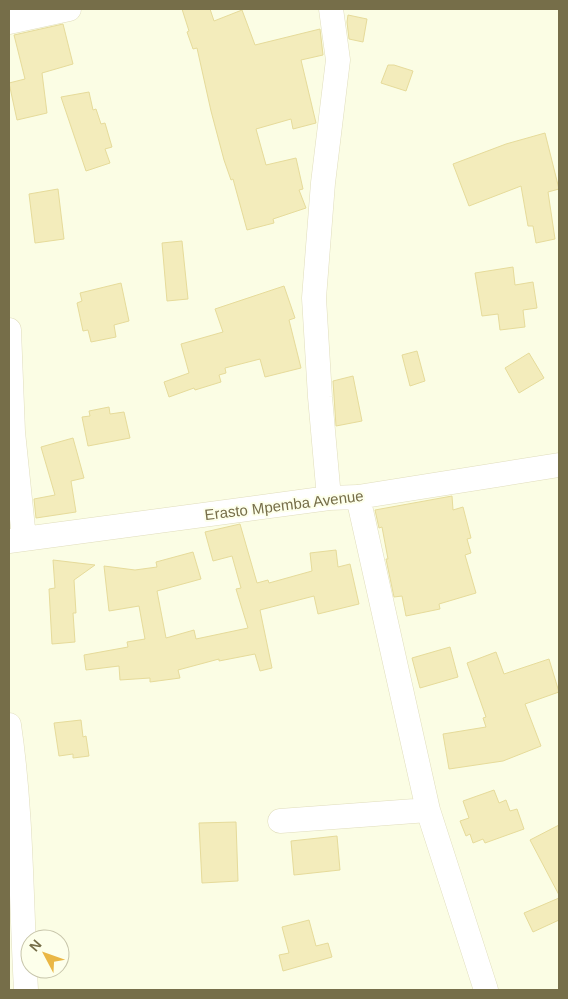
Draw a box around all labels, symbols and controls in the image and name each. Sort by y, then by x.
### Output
street label: Erasto Mpemba Avenue [204,487,364,523]
north arrow [20,929,70,979]
text: N [26,936,45,955]

